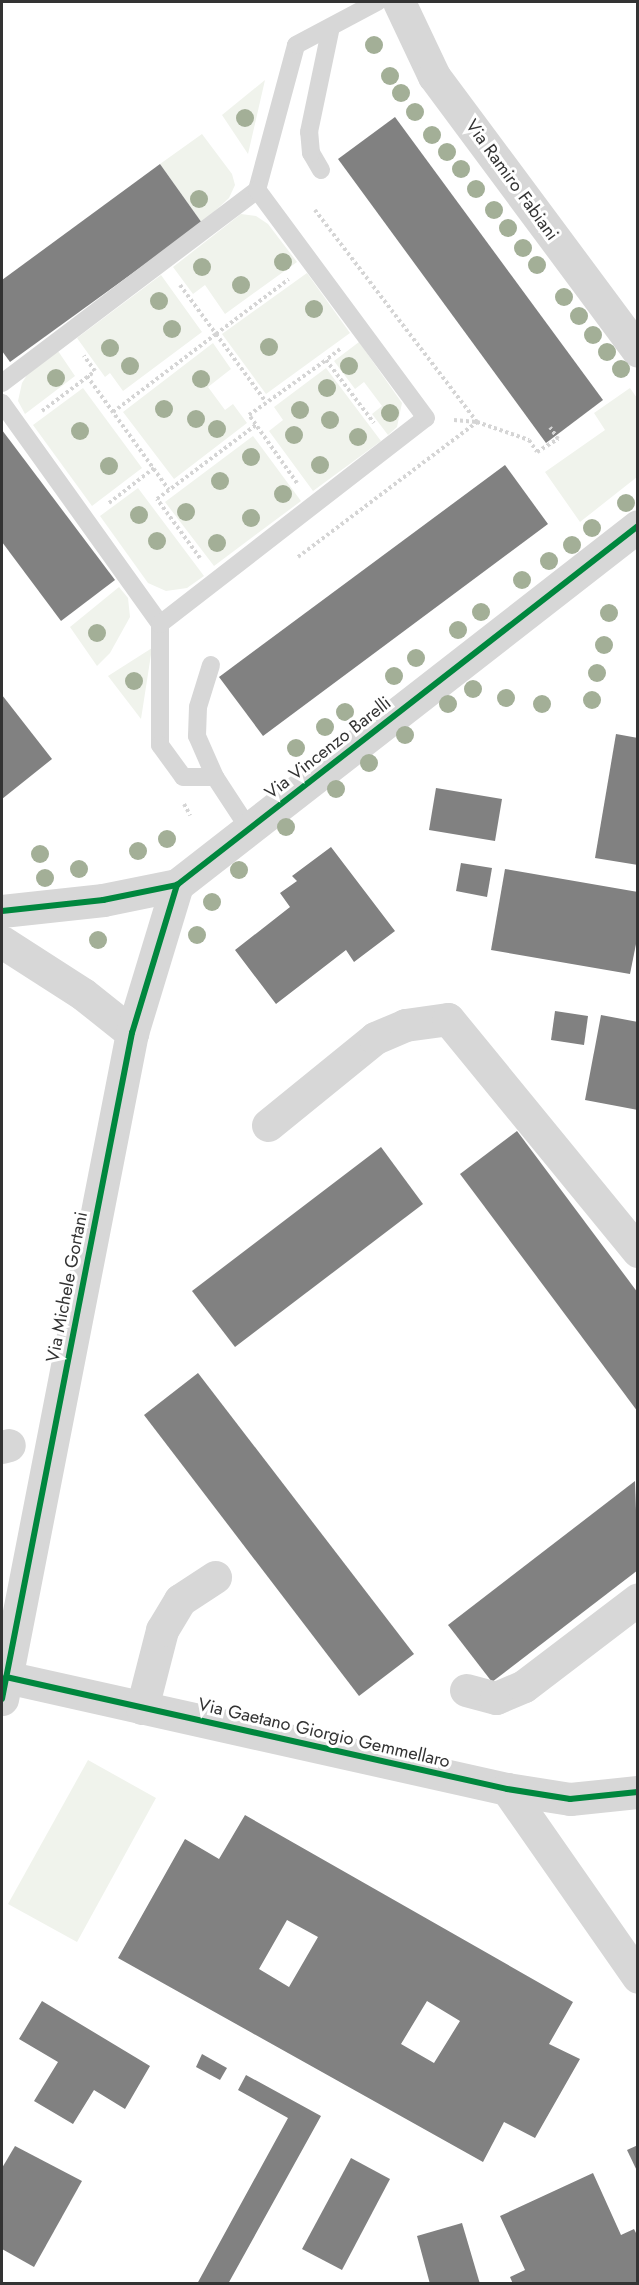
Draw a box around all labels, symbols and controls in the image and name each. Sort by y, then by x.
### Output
street label: Via Ramiro Fabiani [461,115,563,245]
street label: Via Vincenzo Barelli [261,692,395,804]
street label: Via Michele Gortani [42,1210,92,1364]
street label: Via Gaetano Giorgio Gemmellaro [196,1693,452,1773]

